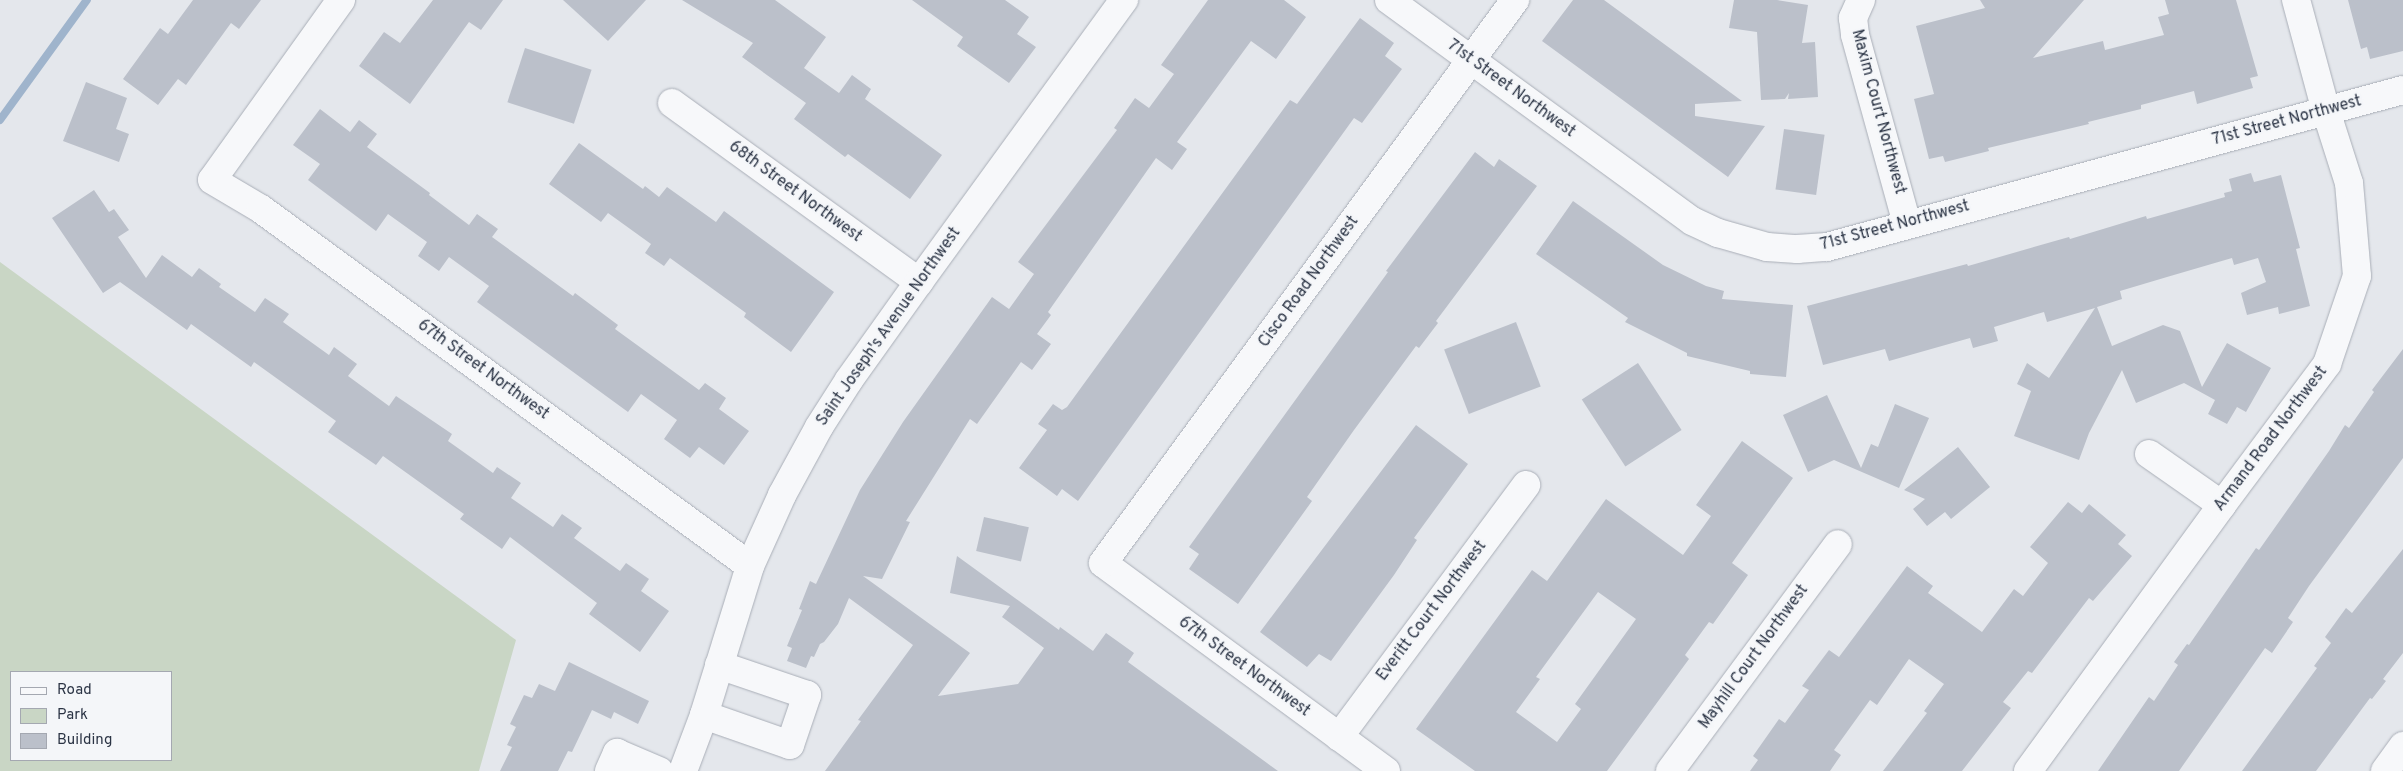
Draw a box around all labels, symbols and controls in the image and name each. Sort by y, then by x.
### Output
street label: Maxim Court Northwest [1847,28,1909,196]
street label: 71st Street Northwest [1443,36,1579,142]
street label: 71st Street Northwest [2210,92,2364,150]
street label: 68th Street Northwest [725,137,865,247]
street label: 71st Street Northwest [1818,197,1972,255]
street label: Cisco Road Northwest [1255,213,1363,351]
street label: Saint Joseph's Avenue Northwest [813,224,965,430]
street label: 67th Street Northwest [414,316,552,424]
street label: Armand Road Northwest [2210,363,2332,515]
street label: Everitt Court Northwest [1373,537,1491,685]
street label: Mayhill Court Northwest [1695,581,1813,733]
street label: 67th Street Northwest [1175,613,1313,721]
legend [10,671,172,761]
text: Road [57,681,92,700]
text: Park [57,706,88,725]
text: Building [57,731,112,750]

